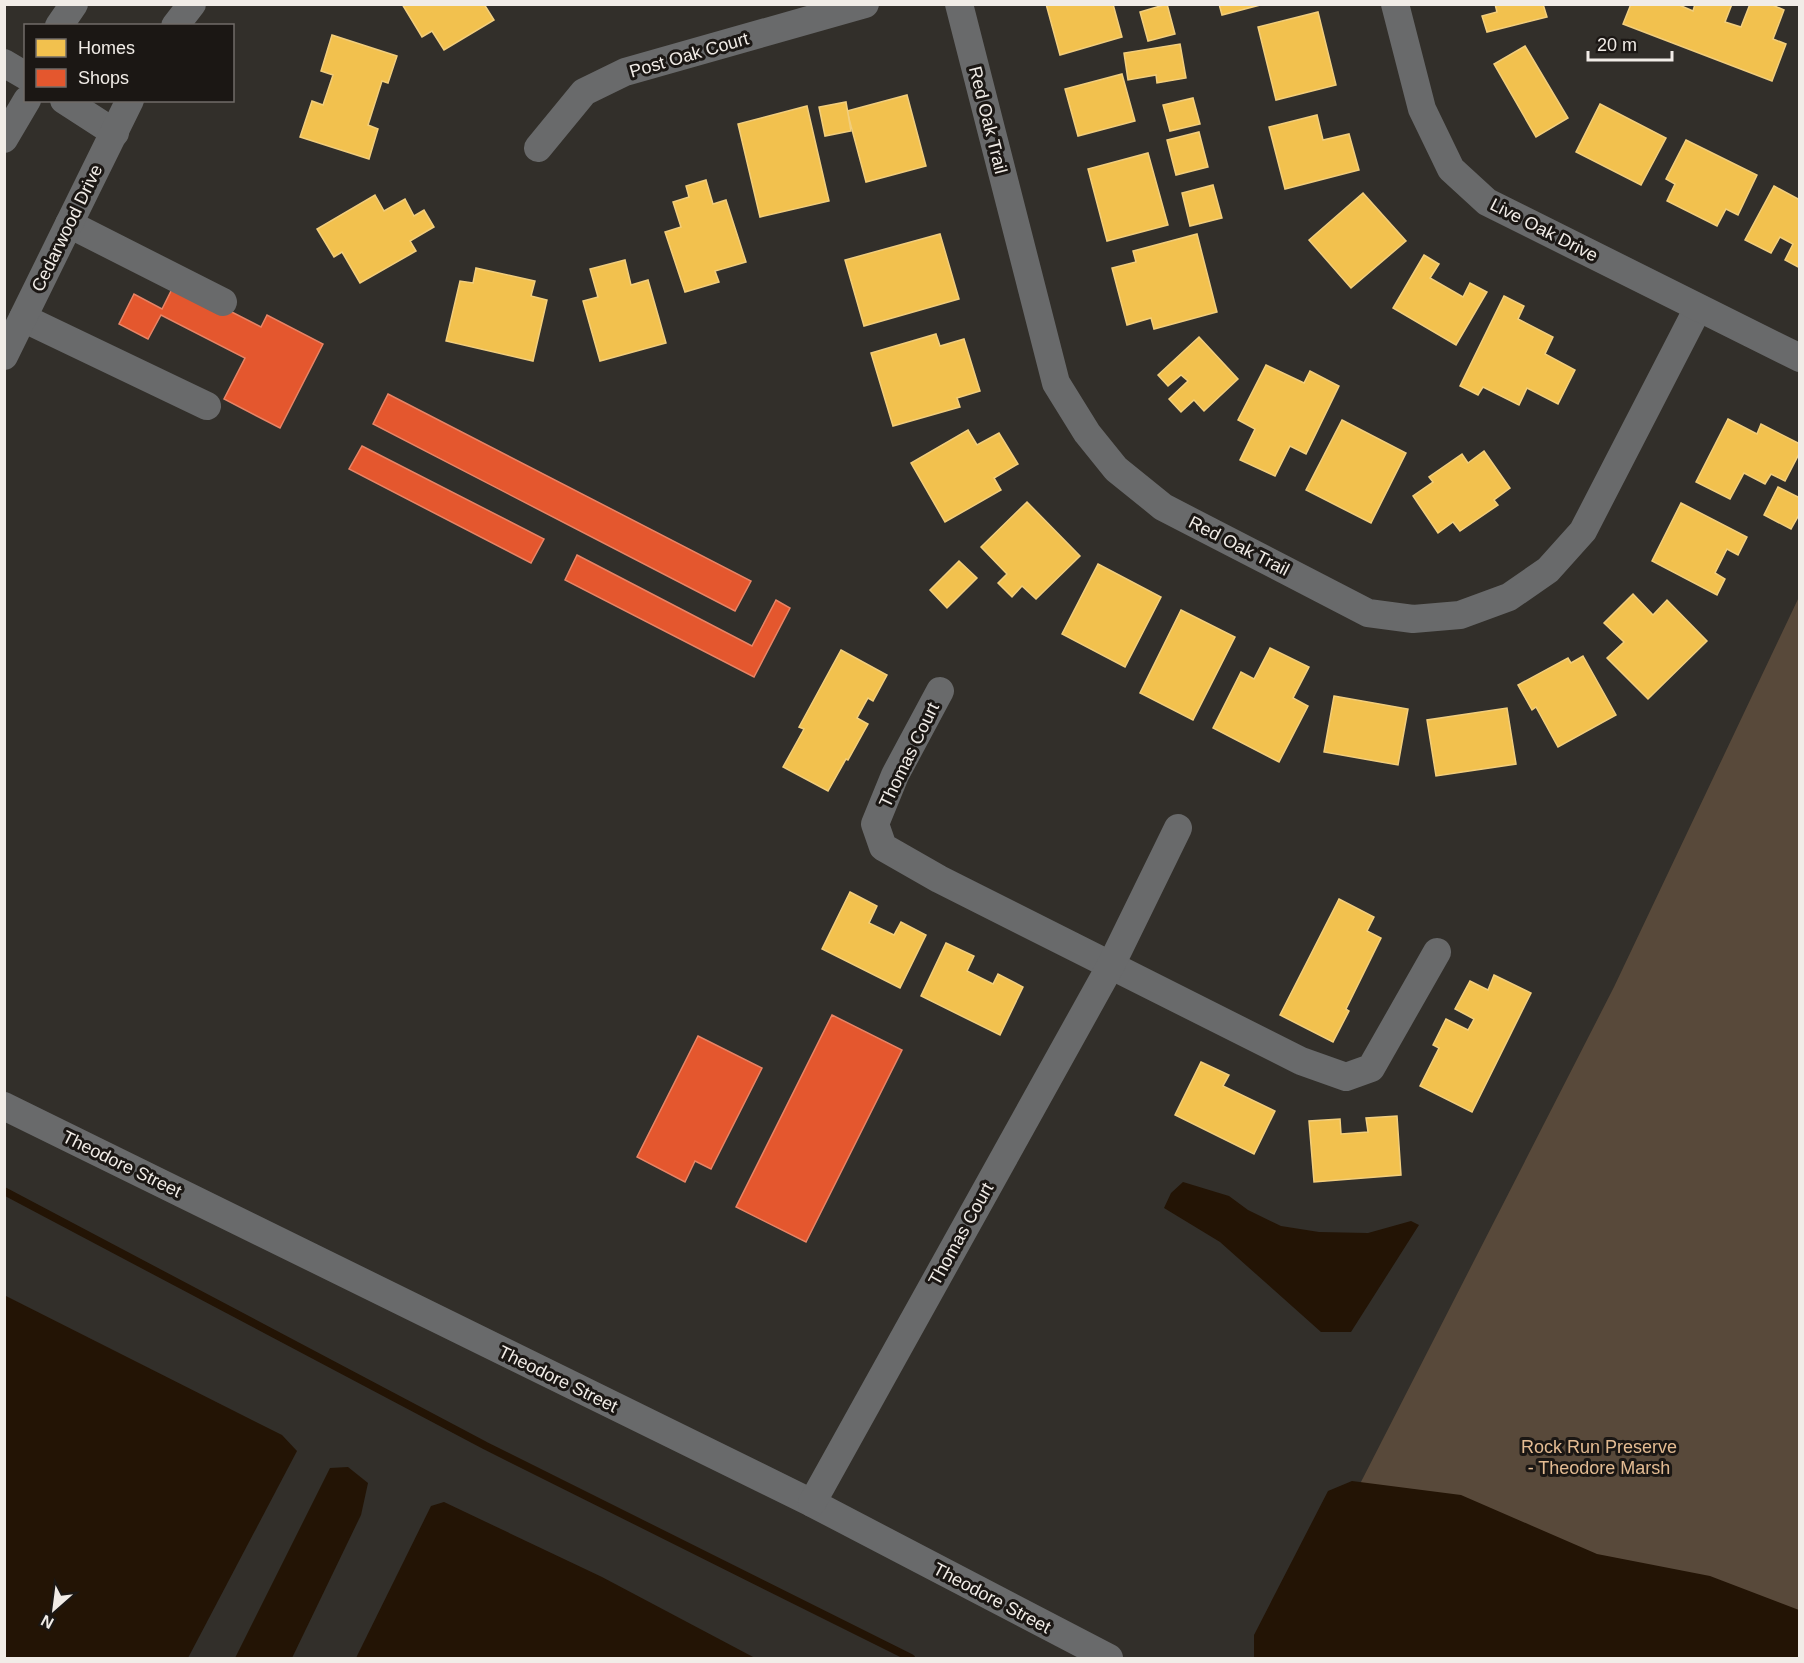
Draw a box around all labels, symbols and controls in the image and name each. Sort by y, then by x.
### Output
legend [24,24,234,102]
scale bar [1588,24,1672,62]
street label: Post Oak Court [627,28,751,82]
text: 20 m [1597,35,1637,55]
text: Homes [78,38,135,58]
street label: Red Oak Trail [965,64,1011,176]
text: Shops [78,68,129,88]
street label: Cedarwood Drive [28,161,106,295]
street label: Live Oak Drive [1487,194,1601,266]
street label: Red Oak Trail [1185,512,1293,580]
street label: Thomas Court [875,699,943,811]
street label: Theodore Street [59,1127,185,1201]
street label: Thomas Court [925,1179,997,1289]
street label: Theodore Street [495,1342,621,1416]
park label: Rock Run Preserve - Theodore Marsh [1521,1437,1677,1478]
street label: Theodore Street [930,1559,1054,1637]
north arrow [24,1579,84,1639]
text: N [38,1612,56,1632]

